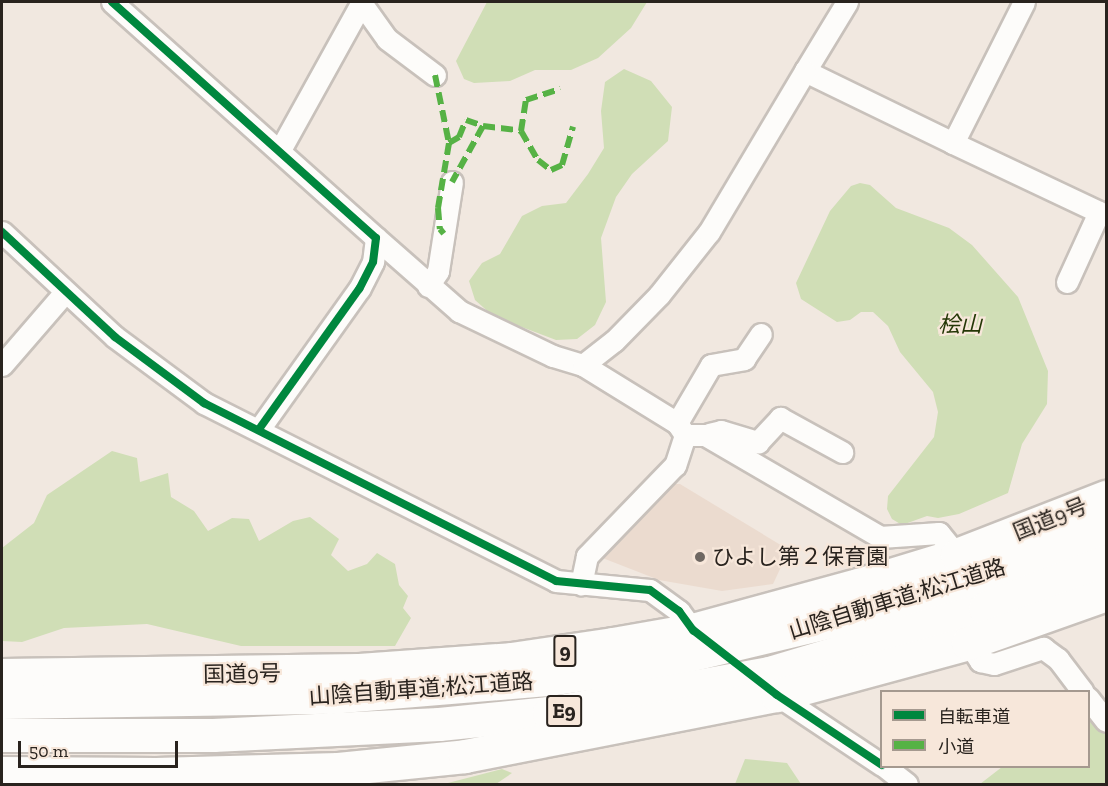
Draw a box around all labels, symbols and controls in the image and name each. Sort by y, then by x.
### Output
park label: 桧山 [938,312,982,338]
street label: 国道9号 [1009,492,1091,546]
place label: ひよし第２保育園 [712,544,888,570]
marker: ひよし第２保育園 [693,550,707,564]
street label: 山陰自動車道;松江道路 [785,553,1009,645]
road number: 9 [553,633,577,669]
street label: 国道9号 [203,660,281,688]
street label: 山陰自動車道;松江道路 [308,668,534,710]
legend [880,690,1090,768]
road number: E9 [546,693,582,729]
text: 自転車道 [938,706,1010,728]
scale bar [21,729,182,767]
text: 小道 [938,736,974,758]
text: 50 m [29,740,68,762]

